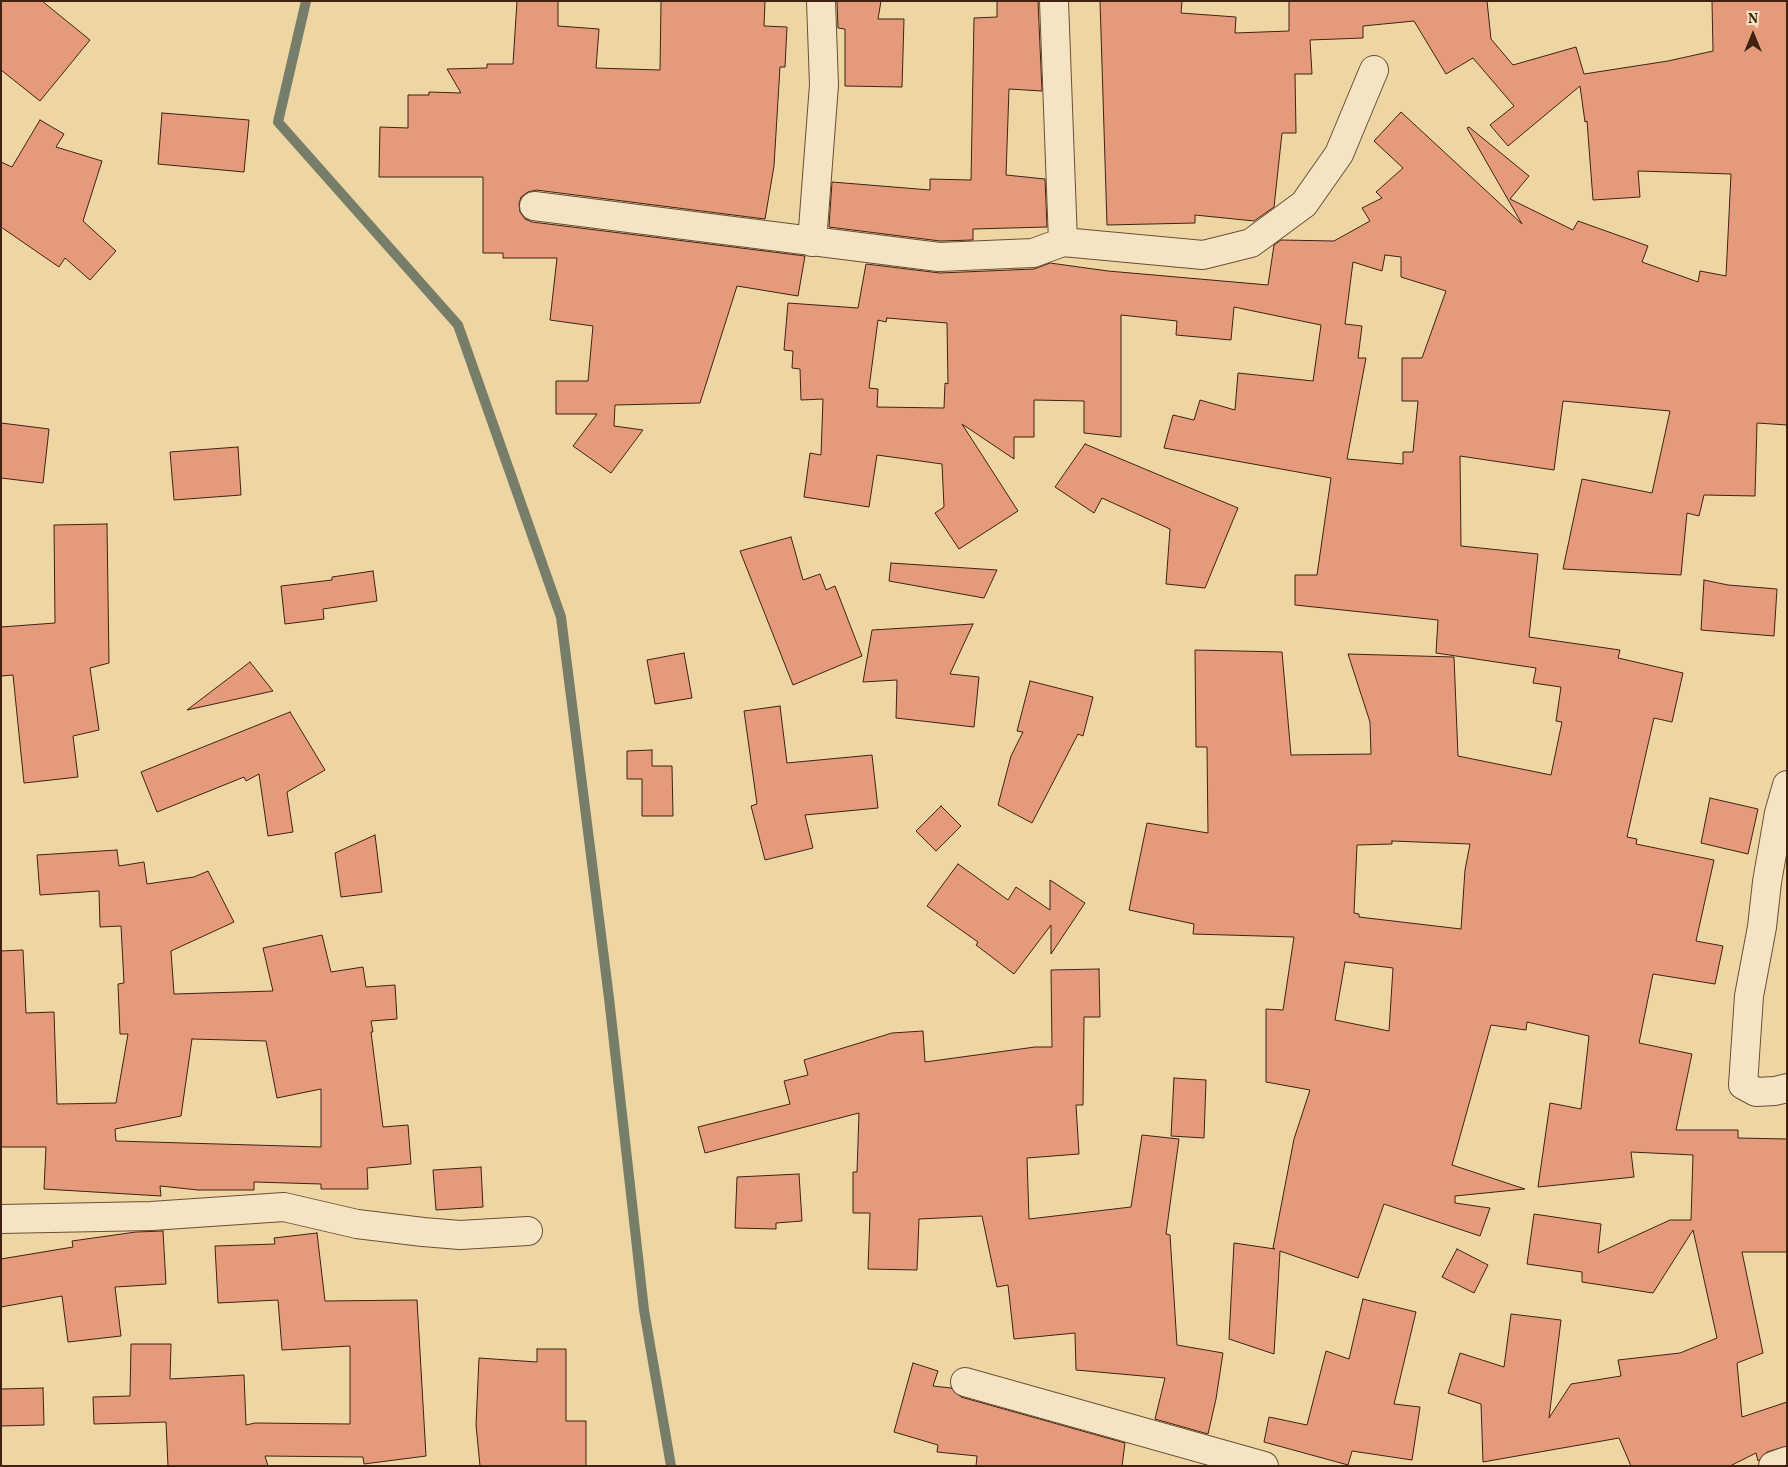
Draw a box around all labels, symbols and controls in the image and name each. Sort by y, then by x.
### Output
north arrow [1728,10,1778,60]
text: N [1748,10,1758,29]

